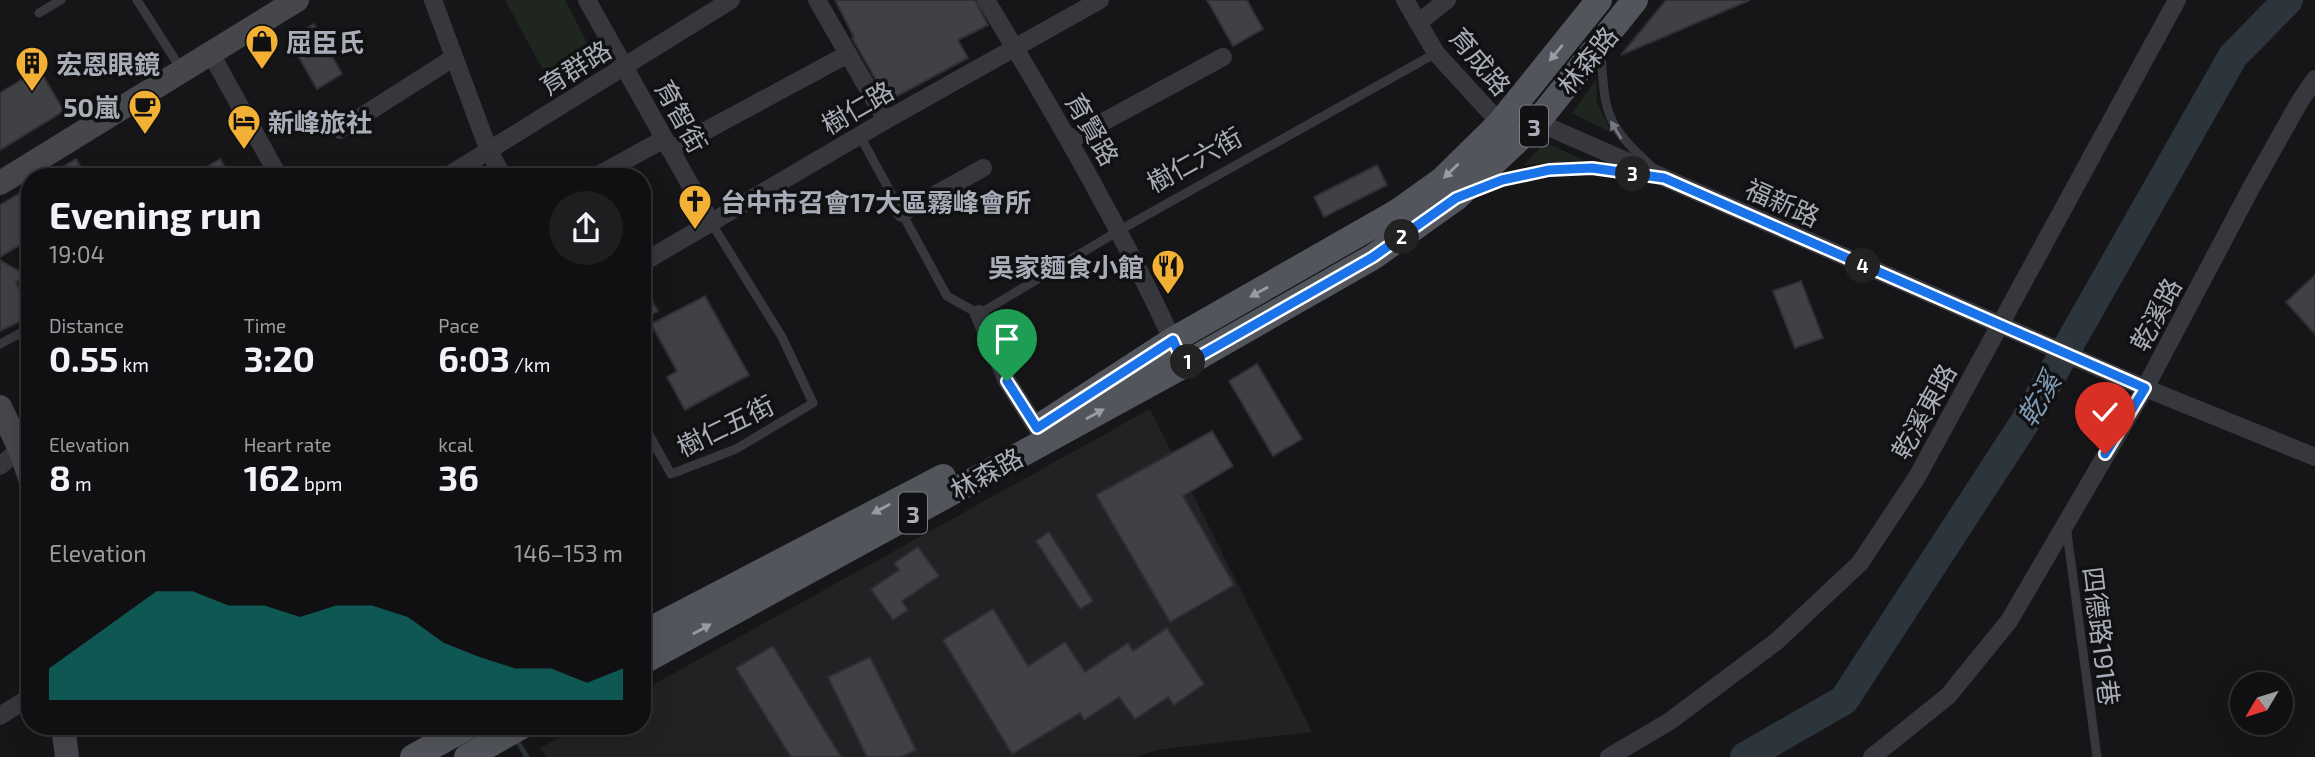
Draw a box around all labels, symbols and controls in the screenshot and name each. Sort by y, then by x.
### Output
street label: 林森路 [1550,20,1624,100]
street label: 育成路 [1444,21,1518,101]
shop icon: 屈臣氏 [243,22,281,71]
place label: 屈臣氏 [286,26,364,57]
street label: 育群路 [534,33,616,101]
building icon: 宏恩眼鏡 [13,44,51,93]
one-way arrow [1549,44,1564,62]
place label: 宏恩眼鏡 [56,48,160,79]
street label: 育智街 [650,74,714,158]
street label: 樹仁路 [815,74,899,140]
cafe icon: 50嵐 [126,87,164,136]
street label: 育賢路 [1060,87,1126,171]
place label: 50嵐 [63,91,120,122]
hotel icon: 新峰旅社 [225,102,263,151]
place label: 新峰旅社 [268,106,372,137]
road number: 3 [1520,106,1548,146]
street label: 樹仁六街 [1141,120,1247,198]
one-way arrow [1610,120,1623,139]
pin: 3 [1616,156,1650,192]
one-way arrow [1443,162,1460,178]
text: 3 [1627,162,1638,185]
street label: 福新路 [1741,172,1825,232]
church icon: 台中市召會17大區霧峰會所 [676,182,714,231]
place label: 台中市召會17大區霧峰會所 [720,186,1031,217]
text: Evening run [49,191,262,237]
button: share [549,191,623,265]
pin: 2 [1384,219,1420,254]
text: 2 [1396,225,1407,248]
text: 19:04 [49,240,105,268]
restaurant icon: 吳家麵食小館 [1149,247,1187,296]
pin: 4 [1846,248,1881,284]
place label: 吳家麵食小館 [988,251,1144,282]
text: 4 [1856,254,1869,277]
street label: 乾溪路 [2123,272,2187,356]
one-way arrow [1250,286,1269,298]
pin [977,309,1037,381]
text: Distance [49,314,124,337]
text: Time [244,314,286,337]
text: Pace [438,314,479,337]
icon: arrive [988,320,1026,358]
text: 0.55 [49,337,118,379]
text: 3:20 [244,337,315,379]
text: 6:03 [438,337,510,379]
pin: 1 [1170,344,1206,380]
text: 1 [1183,350,1192,373]
text: km [118,353,149,376]
text: /km [510,353,550,376]
street label: 乾溪東路 [1884,358,1962,464]
water label: 乾溪 [2009,363,2069,432]
pin [2075,382,2135,454]
street label: 樹仁五街 [671,388,779,462]
icon: check [2086,393,2124,431]
one-way arrow [1085,408,1105,420]
text: Elevation [49,433,130,456]
text: Heart rate [244,433,332,456]
text: kcal [438,433,473,456]
street label: 林森路 [944,441,1028,505]
text: 8 [49,456,71,498]
text: 162 [244,456,300,498]
text: 36 [438,456,479,498]
text: m [71,472,92,495]
text: bpm [300,472,343,495]
road number: 3 [899,492,927,534]
one-way arrow [871,504,891,515]
text: Elevation [49,539,147,567]
text: 146–153 m [514,539,623,567]
street label: 四德路191巷 [2078,565,2126,707]
one-way arrow [692,623,712,635]
north arrow [2230,672,2292,735]
map controls [2230,672,2293,735]

